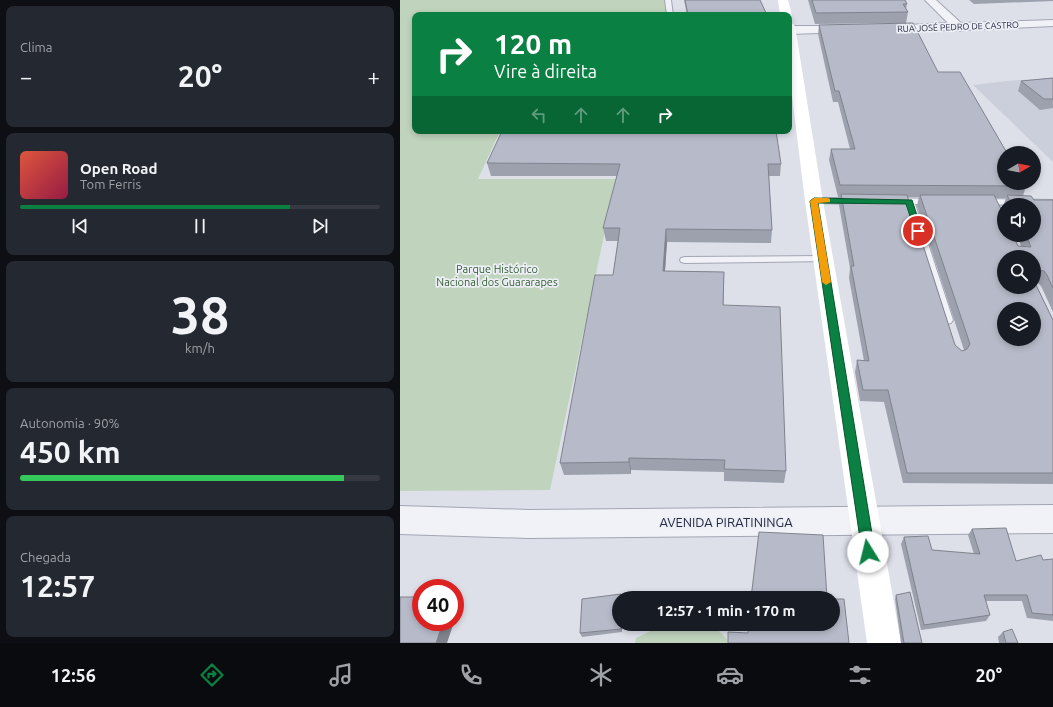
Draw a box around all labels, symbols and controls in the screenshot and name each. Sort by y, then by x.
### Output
street label: RUA JOSÉ PEDRO DE CASTRO [897,18,1019,34]
icon: right [428,28,480,80]
text: 120 m [494,28,572,59]
text: Clima [20,40,52,54]
text: 20° [178,59,222,93]
text: Vire à direita [494,61,597,81]
text: − [20,64,32,89]
text: + [368,64,380,89]
icon: left [528,104,550,126]
icon: ahead [570,104,592,126]
icon: ahead [612,104,634,126]
icon: right [654,104,676,126]
north arrow [997,146,1041,190]
map controls [997,146,1041,346]
text: Open Road [80,160,157,177]
text: Tom Ferris [80,177,141,191]
button: sound [997,198,1041,242]
pin [901,214,935,248]
icon: previous [69,215,91,237]
icon: pause [189,215,211,237]
icon: next [309,215,331,237]
icon: arrive [907,220,929,242]
button: search [997,250,1041,294]
park label: Parque Histórico Nacional dos Guararapes [436,263,558,288]
text: 38 [171,286,229,344]
button: layers [997,302,1041,346]
text: km/h [185,341,215,355]
text: Autonomia · 90% [20,416,119,430]
text: 450 km [20,435,121,469]
street label: AVENIDA PIRATININGA [659,515,793,529]
position arrow [847,531,889,573]
text: Chegada [20,550,71,564]
text: 12:57 [20,569,95,603]
speed limit sign: 40 [412,579,464,631]
text: 12:57 · 1 min · 170 m [657,602,795,619]
icon: directions [198,661,226,689]
icon: music [327,661,355,689]
icon: phone [457,661,485,689]
icon: climate [587,661,615,689]
icon: car [716,661,744,689]
icon: filters [846,661,874,689]
text: 12:56 [51,665,96,685]
text: 20° [975,665,1002,685]

